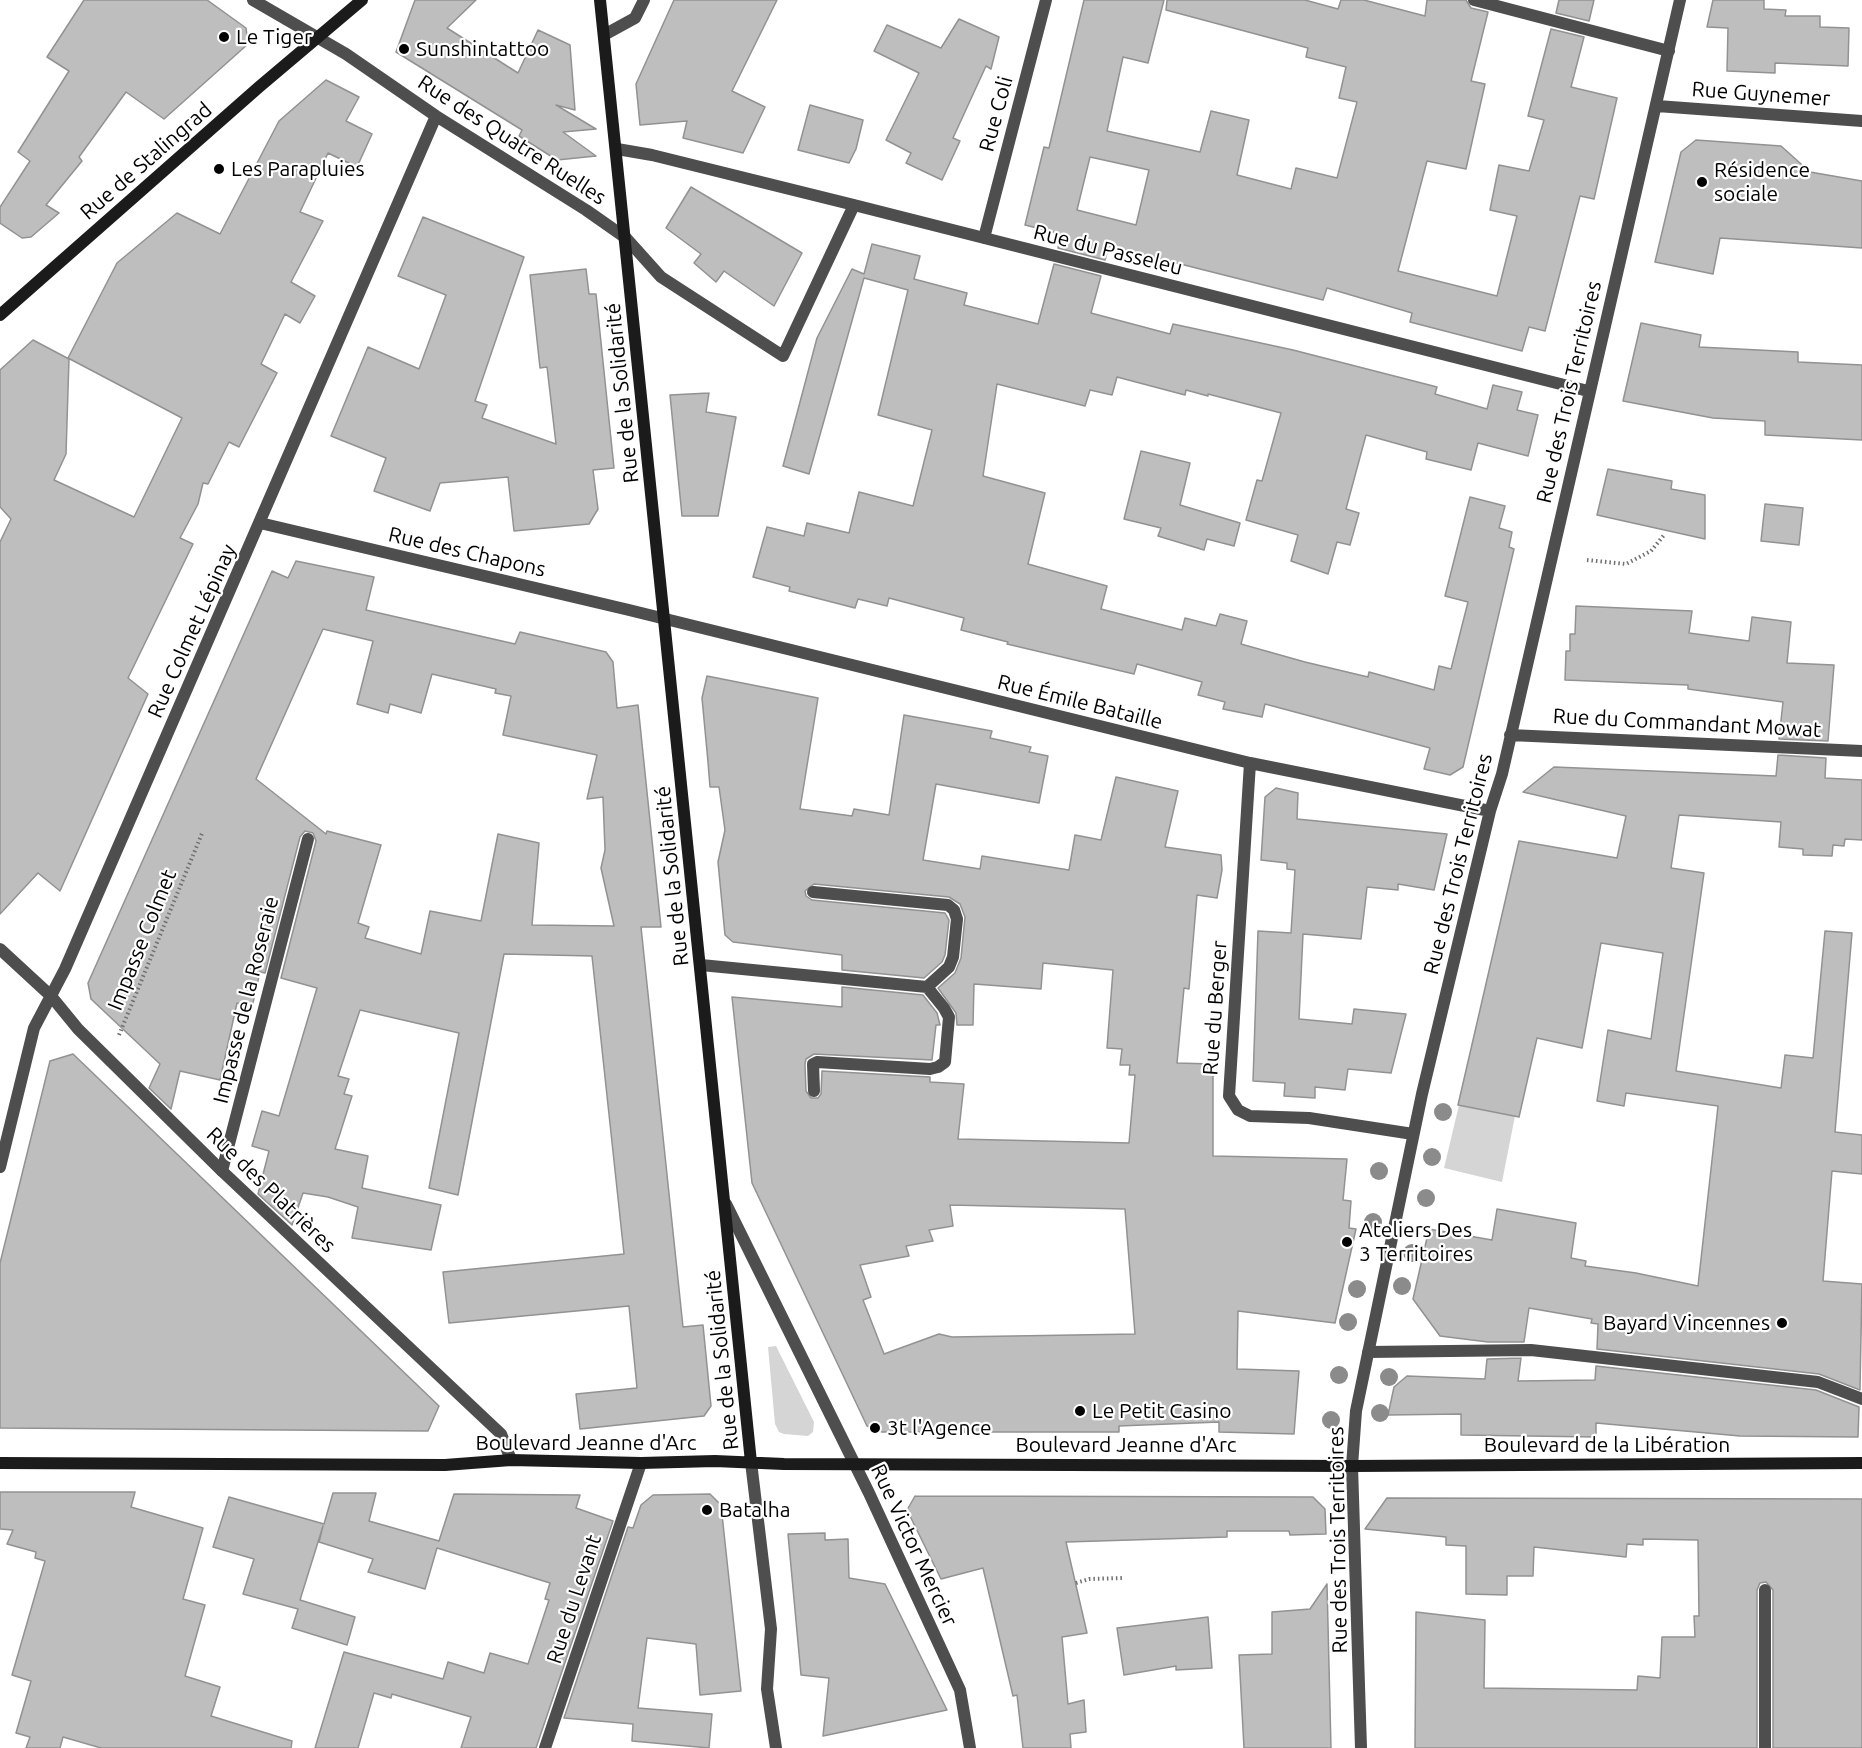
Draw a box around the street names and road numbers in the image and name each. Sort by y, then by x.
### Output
street label: Rue des Quatre Ruelles [413,70,611,210]
street label: Rue Coli [974,73,1018,155]
street label: Rue Guynemer [1691,77,1831,111]
street label: Rue de Stalingrad [75,97,217,225]
street label: Rue du Passeleu [1031,219,1185,281]
street label: Rue des Trois Territoires [1531,279,1607,505]
street label: Rue de la Solidarité [600,302,644,484]
street label: Rue des Chapons [386,522,548,582]
street label: Rue Colmet Lépinay [142,540,242,722]
street label: Rue Émile Bataille [995,669,1165,735]
street label: Rue du Commandant Mowat [1552,703,1822,743]
street label: Rue des Trois Territoires [1418,751,1498,977]
street label: Rue de la Solidarité [650,785,694,967]
street label: Impasse Colmet [102,866,182,1014]
street label: Impasse de la Roseraie [208,894,284,1106]
street label: Rue du Berger [1198,940,1232,1076]
street label: Rue des Platrières [201,1122,341,1258]
street label: Rue de la Solidarité [700,1269,744,1451]
street label: Rue des Trois Territoires [1323,1426,1353,1654]
street label: Boulevard Jeanne d'Arc [475,1430,697,1456]
street label: Boulevard Jeanne d'Arc [1015,1432,1237,1458]
street label: Boulevard de la Libération [1484,1432,1730,1458]
street label: Rue Victor Mercier [865,1460,963,1630]
street label: Rue du Levant [541,1531,607,1667]

